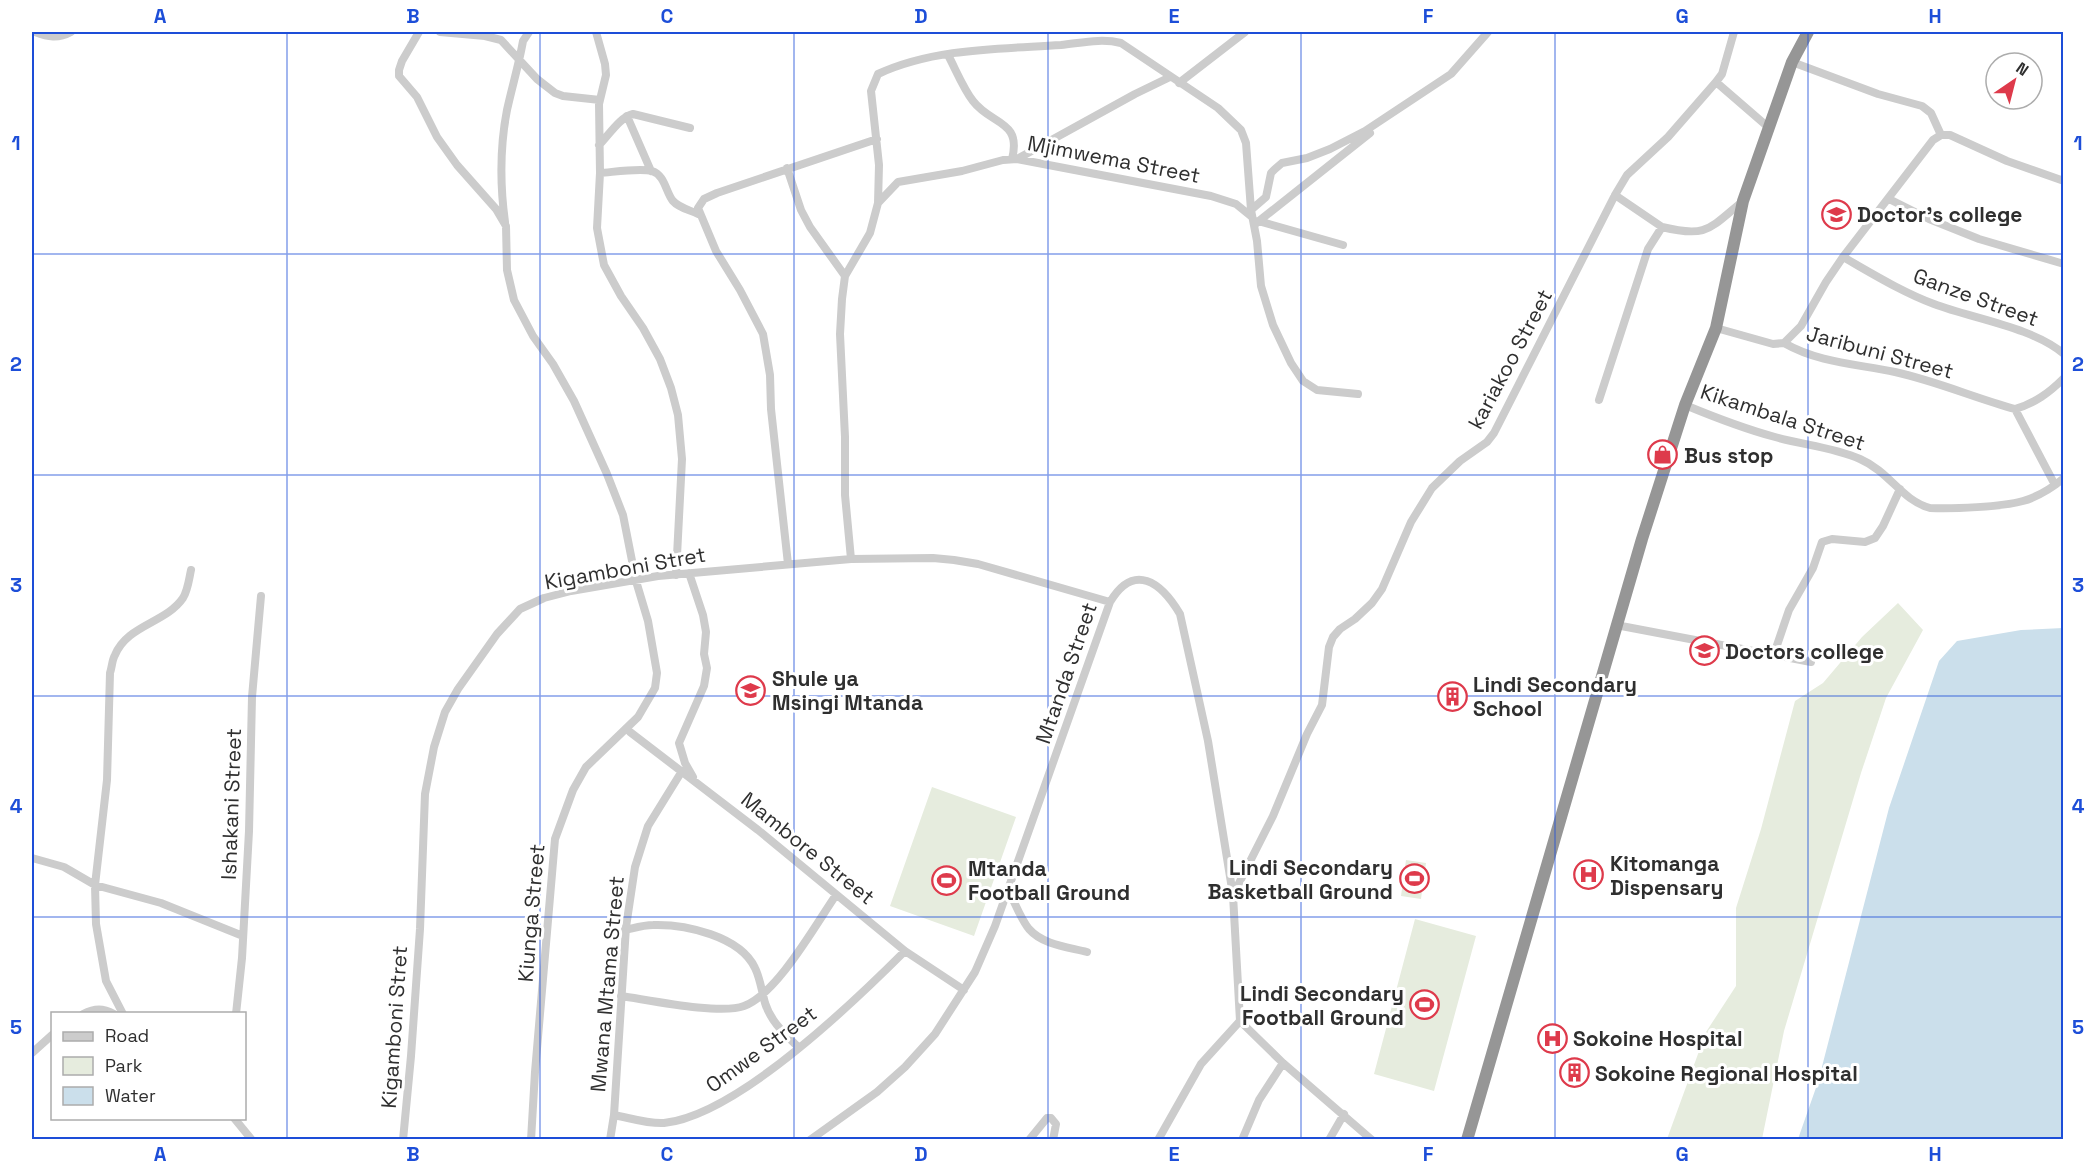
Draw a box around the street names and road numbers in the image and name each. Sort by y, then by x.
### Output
street label: Mjimwema Street [1025,129,1203,189]
street label: Ganze Street [1910,262,2042,332]
street label: kariakoo Street [1462,284,1558,434]
street label: Jaribuni Street [1804,319,1956,385]
street label: Kikambala Street [1697,378,1869,456]
street label: Kigamboni Stret [542,541,708,595]
street label: Mtanda Street [1029,599,1103,747]
street label: Ishakani Street [215,728,247,880]
street label: Mambore Street [736,786,880,910]
street label: Kiunga Street [512,843,550,983]
street label: Mwana Mtama Street [584,875,630,1093]
street label: Kigamboni Stret [375,945,413,1109]
street label: Omwe Street [700,1000,822,1098]

